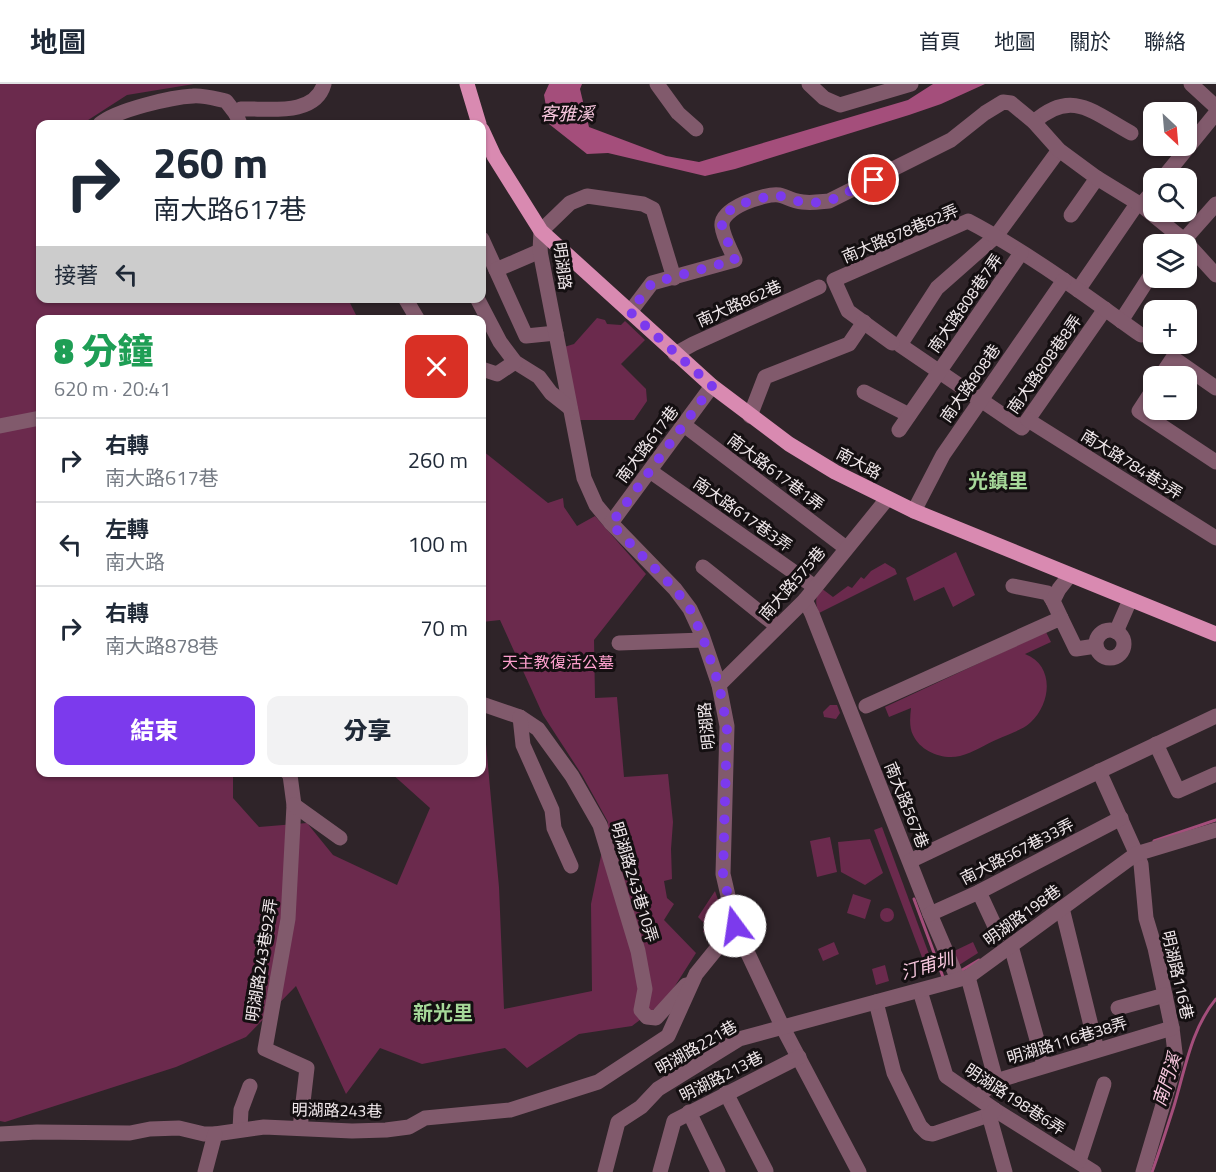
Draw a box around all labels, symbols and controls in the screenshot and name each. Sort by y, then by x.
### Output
text: 地圖 [30,20,86,63]
text: 首頁 [919,25,961,57]
text: 地圖 [994,25,1036,57]
text: 關於 [1069,25,1111,57]
text: 聯絡 [1144,25,1186,57]
water label: 客雅溪 [540,100,597,127]
north arrow [1143,102,1197,156]
map controls [1143,102,1197,420]
text: 260 m [153,130,268,194]
icon: right [54,144,132,222]
pin [848,154,899,205]
icon: arrive [857,163,890,196]
button: search [1143,168,1197,222]
text: 南大路617巷 [153,188,306,229]
street label: 南大路878巷82弄 [838,198,962,268]
button: layers [1143,234,1197,288]
street label: 明湖路 [548,241,578,291]
street label: 南大路808巷7弄 [922,249,1008,357]
text: 接著 [54,258,98,292]
icon: left [110,258,143,291]
street label: 南大路862巷 [693,274,785,332]
button: + [1143,300,1197,354]
street label: 南大路808巷8弄 [1001,310,1087,418]
text: 8 分鐘 [54,323,154,378]
button: close [405,335,468,398]
street label: 南大路808巷 [934,339,1006,427]
button: − [1143,366,1197,420]
text: 620 m · 20:41 [54,373,171,404]
street label: 南大路617巷 [610,400,684,488]
street label: 南大路784巷3弄 [1077,423,1187,505]
text: 右轉 [105,428,149,462]
street label: 南大路617巷1弄 [723,428,829,516]
street label: 南大路 [832,441,886,485]
text: 260 m [408,443,468,477]
icon: right [54,444,87,477]
text: 南大路617巷 [105,462,219,493]
district label: 光鎮里 [968,465,1028,496]
street label: 南大路617巷3弄 [689,471,797,557]
text: 左轉 [105,512,149,546]
text: 100 m [408,527,468,561]
icon: left [54,528,87,561]
street label: 南大路575巷 [753,541,831,625]
text: 南大路 [105,546,165,577]
text: 右轉 [105,596,149,630]
text: 70 m [420,611,468,645]
icon: right [54,612,87,645]
text: 南大路878巷 [105,630,219,661]
park label: 天主教復活公墓 [502,650,614,674]
button: 結束 [54,696,255,765]
button: 分享 [267,696,468,765]
street label: 明湖路 [692,701,720,751]
street label: 南大路567巷 [879,758,935,852]
street label: 南大路567巷33弄 [956,812,1078,890]
street label: 明湖路243巷10弄 [605,819,665,945]
street label: 明湖路198巷 [978,879,1066,951]
position arrow [703,894,767,958]
street label: 明湖路243巷92弄 [239,896,283,1024]
street label: 明湖路116巷 [1156,928,1200,1022]
water label: 汀甫圳 [897,944,959,986]
district label: 新光里 [413,997,473,1028]
street label: 明湖路116巷38弄 [1004,1010,1130,1070]
street label: 明湖路221巷 [651,1014,741,1080]
street label: 明湖路213巷 [675,1045,767,1107]
water label: 南門溪 [1145,1047,1189,1110]
street label: 明湖路198巷6弄 [960,1057,1070,1141]
street label: 明湖路243巷 [291,1097,383,1123]

